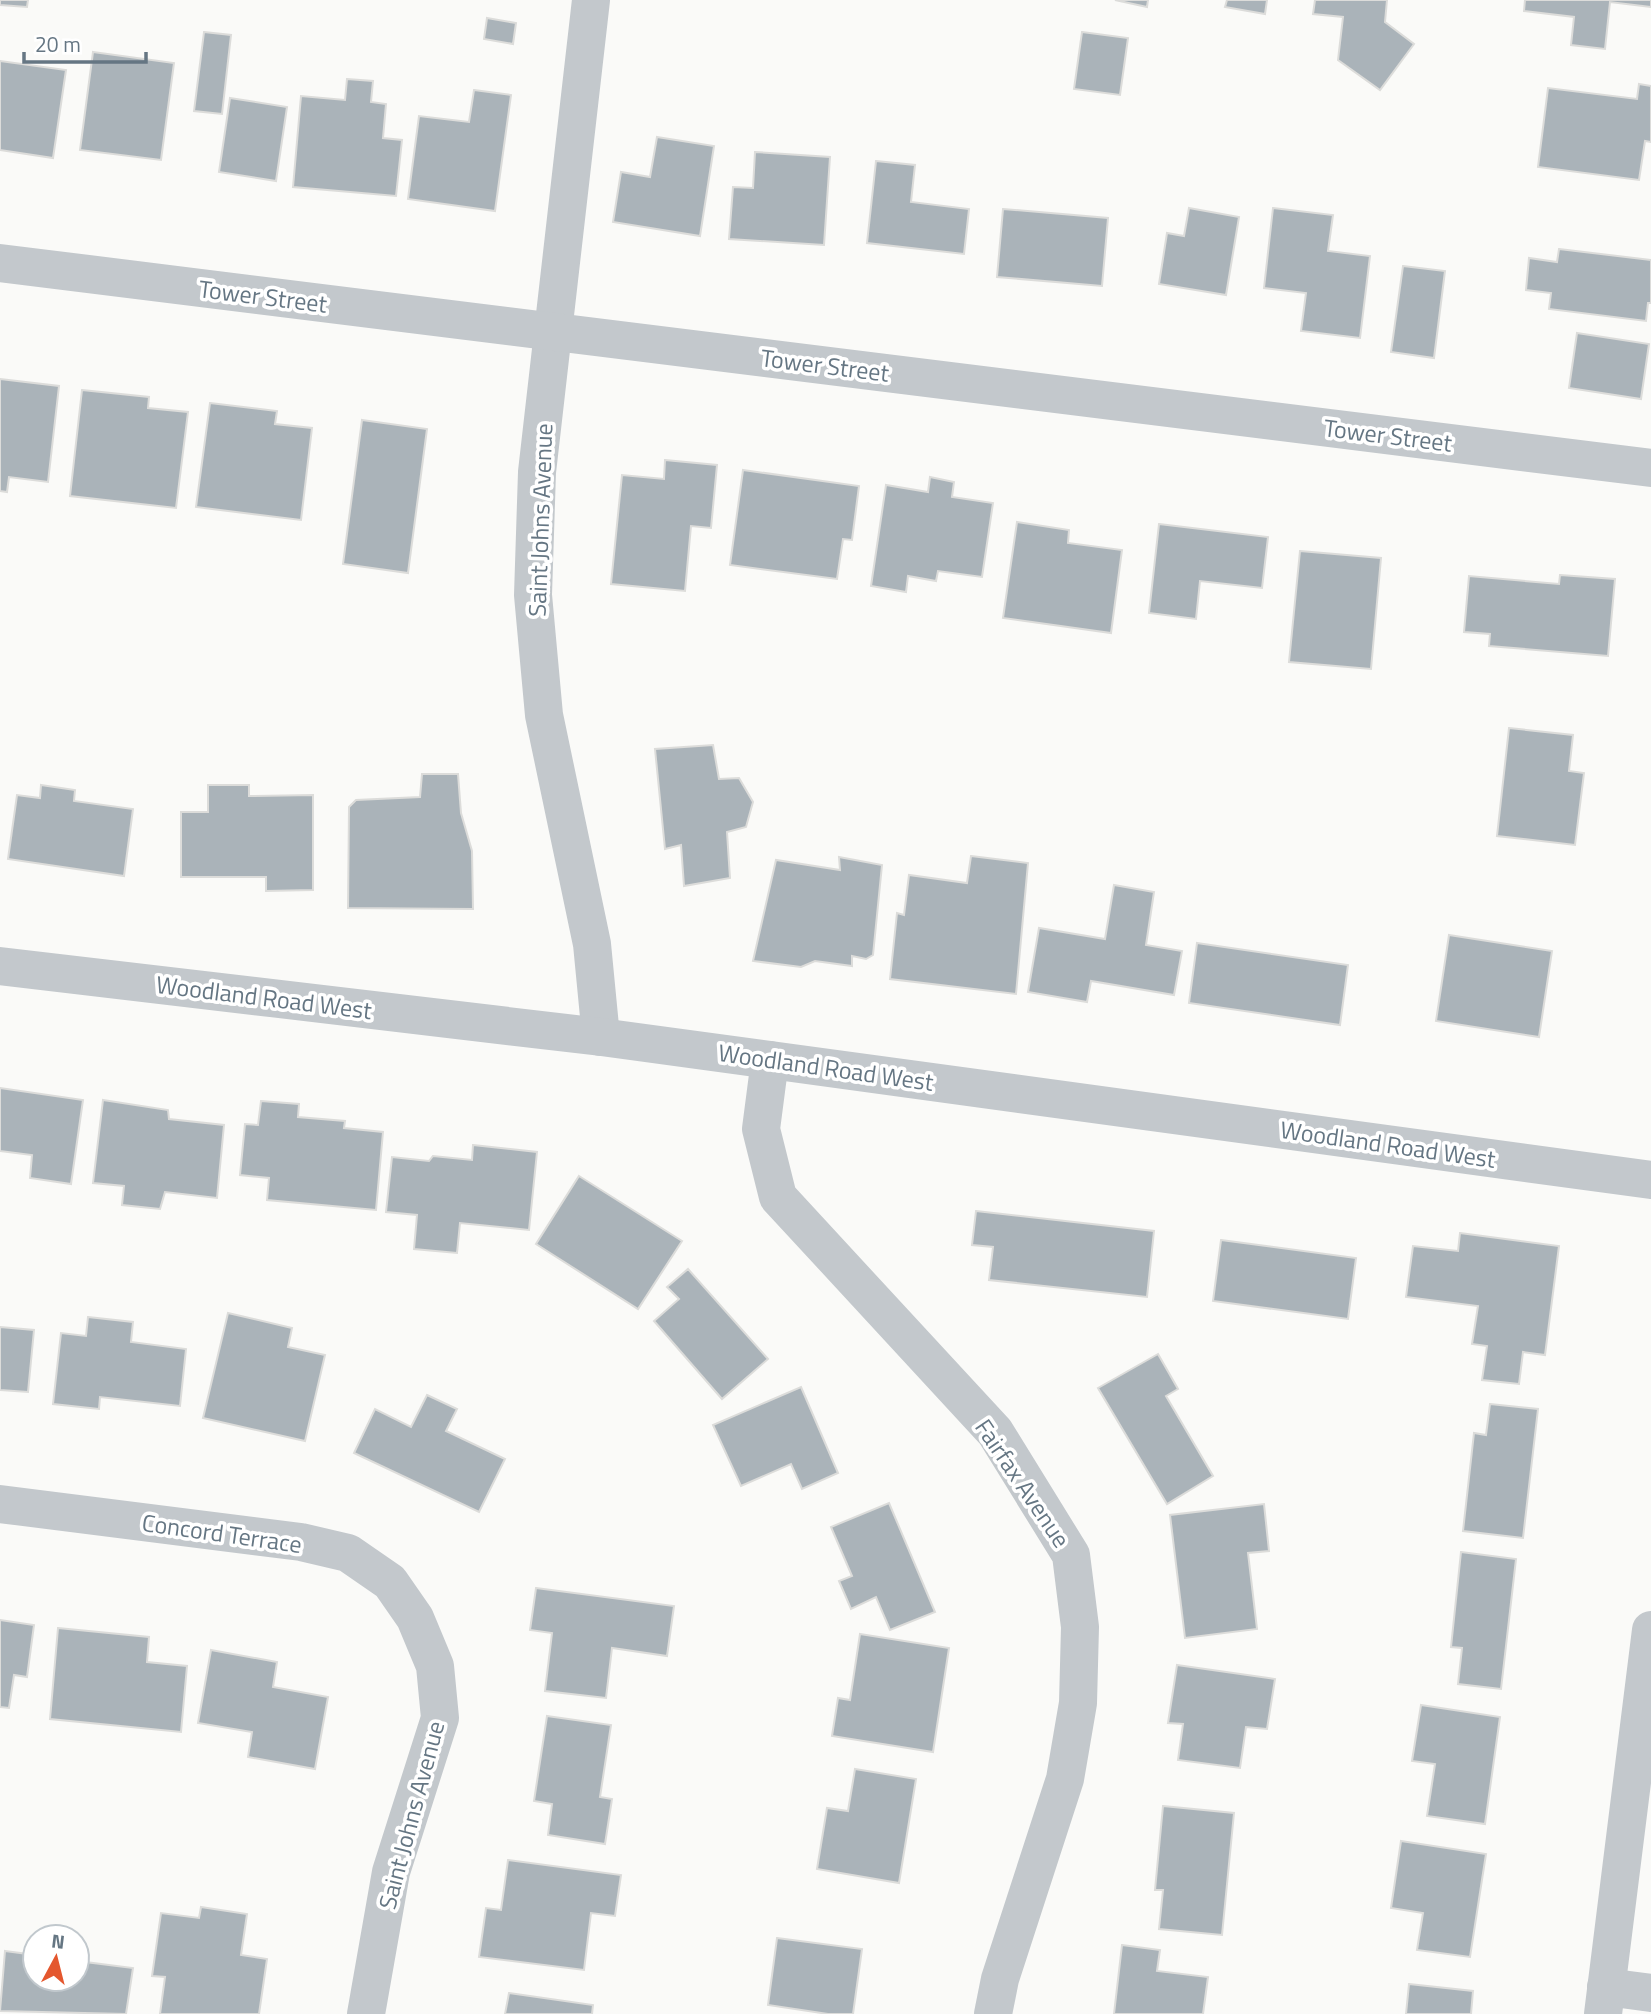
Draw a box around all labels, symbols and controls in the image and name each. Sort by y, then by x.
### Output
scale bar [24,21,147,65]
text: 20 m [35,28,81,60]
street label: Tower Street [197,270,330,322]
street label: Tower Street [759,339,892,391]
street label: Tower Street [1322,409,1455,461]
street label: Saint Johns Avenue [519,423,561,617]
street label: Woodland Road West [154,966,374,1028]
street label: Woodland Road West [716,1034,937,1100]
street label: Woodland Road West [1278,1111,1499,1177]
street label: Fairfax Avenue [967,1411,1079,1555]
street label: Concord Terrace [140,1504,304,1562]
street label: Saint Johns Avenue [369,1717,453,1913]
north arrow [21,1923,91,1993]
text: N [50,1925,66,1956]

